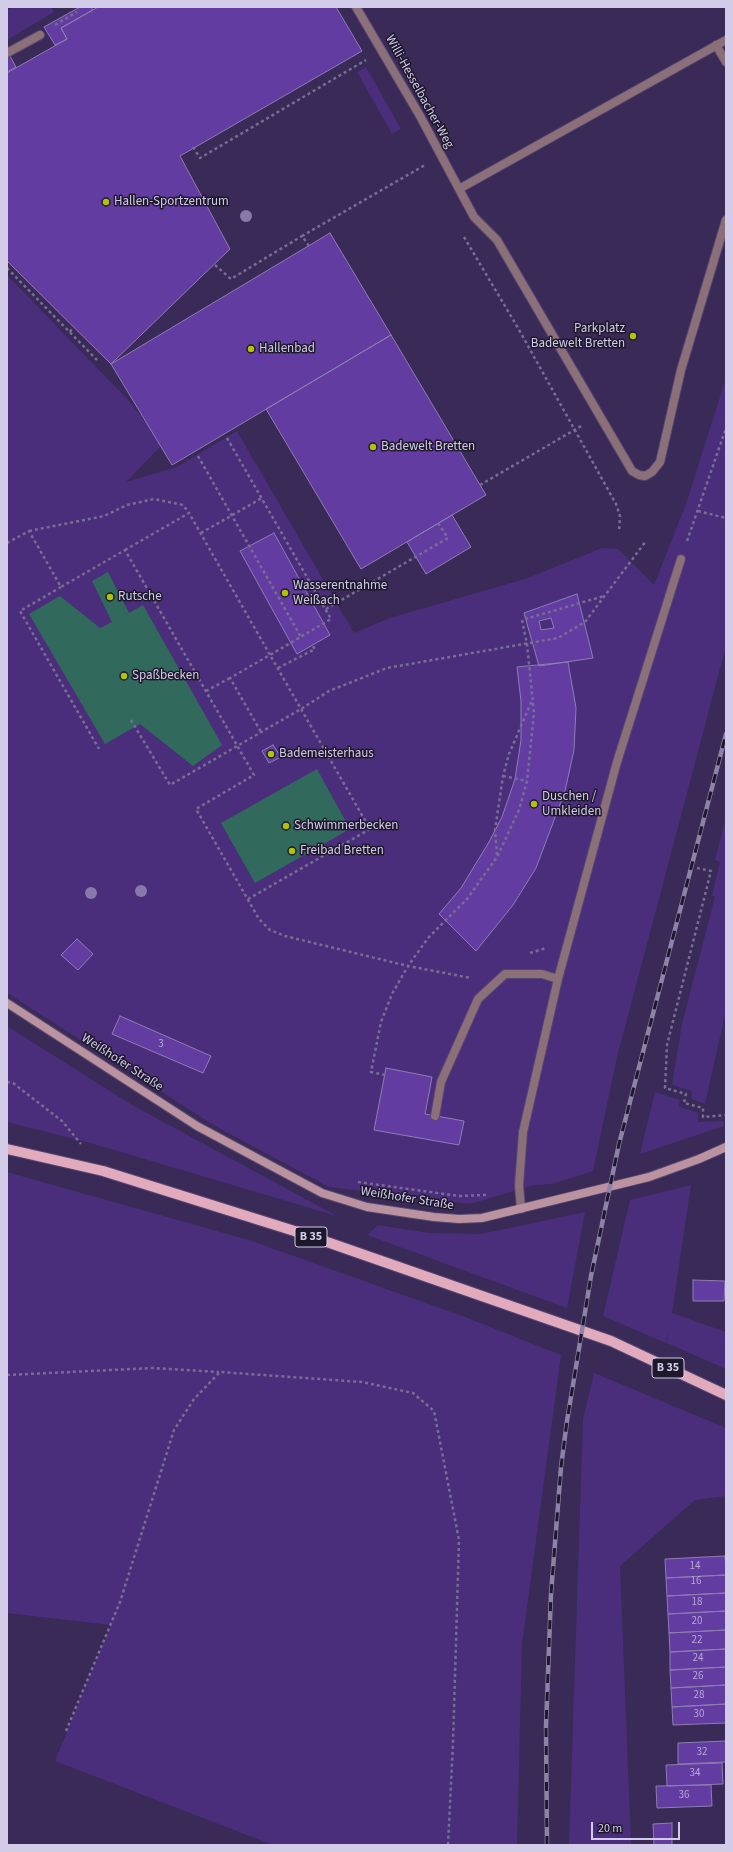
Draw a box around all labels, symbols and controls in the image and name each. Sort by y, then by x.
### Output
street label: Willi-Hesselbacher-Weg [381,33,457,151]
place label: Hallen-Sportzentrum [114,194,229,210]
marker: Hallen-Sportzentrum [101,197,111,207]
place label: Parkplatz Badewelt Bretten [531,321,625,352]
marker: Parkplatz Badewelt Bretten [628,331,638,341]
place label: Hallenbad [259,341,315,357]
marker: Hallenbad [246,344,256,354]
place label: Badewelt Bretten [381,439,475,455]
marker: Badewelt Bretten [368,442,378,452]
place label: Wasserentnahme Weißach [293,578,387,609]
marker: Wasserentnahme Weißach [280,588,290,598]
place label: Rutsche [118,589,162,605]
marker: Rutsche [105,592,115,602]
place label: Spaßbecken [132,668,199,684]
marker: Spaßbecken [119,671,129,681]
place label: Bademeisterhaus [279,746,374,762]
marker: Bademeisterhaus [266,749,276,759]
place label: Duschen / Umkleiden [542,789,601,820]
marker: Duschen / Umkleiden [529,799,539,809]
place label: Schwimmerbecken [294,818,398,834]
marker: Schwimmerbecken [281,821,291,831]
place label: Freibad Bretten [300,843,384,859]
marker: Freibad Bretten [287,846,297,856]
street label: Weißhofer Straße [78,1031,166,1095]
house number: 3 [158,1038,164,1052]
street label: Weißhofer Straße [359,1184,455,1214]
road number: B 35 [295,1227,327,1247]
road number: B 35 [652,1358,684,1378]
house number: 14 [690,1560,700,1574]
house number: 16 [691,1575,701,1589]
house number: 18 [692,1596,702,1610]
house number: 20 [692,1615,702,1629]
house number: 22 [692,1634,702,1648]
house number: 24 [693,1652,703,1666]
house number: 26 [693,1670,703,1684]
house number: 28 [694,1689,704,1703]
house number: 30 [694,1708,704,1722]
house number: 32 [697,1746,707,1760]
house number: 34 [690,1767,700,1781]
house number: 36 [679,1789,689,1803]
scale bar [593,1814,682,1840]
text: 20 m [598,1820,622,1837]

